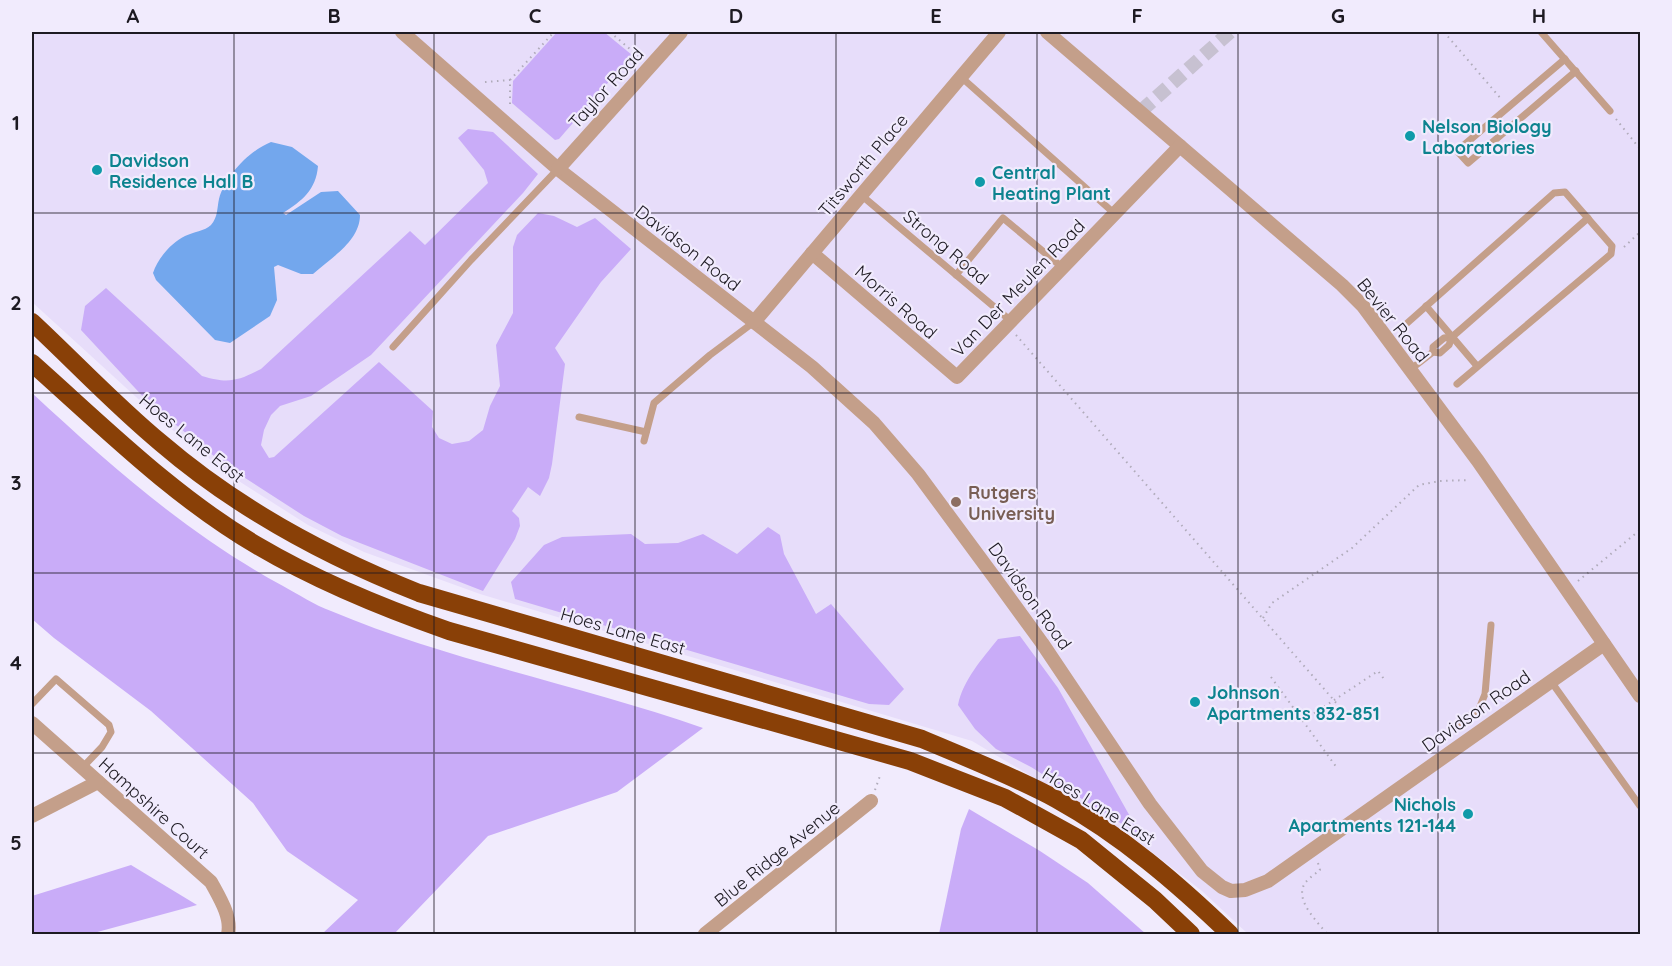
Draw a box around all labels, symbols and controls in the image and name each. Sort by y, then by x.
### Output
text: A [127,3,140,28]
text: B [327,3,341,28]
text: C [529,3,542,28]
text: D [729,3,743,28]
text: E [930,3,942,28]
text: F [1131,3,1143,28]
text: G [1331,3,1345,28]
text: H [1532,3,1546,28]
street label: Taylor Road [563,43,649,133]
street label: Titsworth Place [813,109,913,221]
text: 1 [12,110,20,135]
place label: Nelson Biology Laboratories [1422,115,1552,159]
marker: Nelson Biology Laboratories [1403,129,1417,143]
place label: Davidson Residence Hall B [109,149,253,193]
place label: Central Heating Plant [992,161,1111,205]
marker: Davidson Residence Hall B [90,163,104,177]
marker: Central Heating Plant [973,175,987,189]
street label: Davidson Road [631,200,745,296]
street label: Strong Road [898,204,994,290]
street label: Van Der Meulen Road [946,214,1090,362]
street label: Morris Road [850,260,942,344]
street label: Bevier Road [1352,273,1434,367]
text: 2 [10,290,22,315]
street label: Hoes Lane East [135,388,249,488]
text: 3 [11,470,21,495]
place label: Rutgers University [968,481,1055,525]
marker: Rutgers University [949,495,963,509]
street label: Davidson Road [983,538,1077,654]
street label: Hoes Lane East [558,602,688,660]
text: 4 [10,650,22,675]
street label: Davidson Road [1417,665,1535,757]
place label: Johnson Apartments 832-851 [1207,681,1380,725]
marker: Johnson Apartments 832-851 [1188,695,1202,709]
street label: Hampshire Court [94,752,214,864]
street label: Hoes Lane East [1038,762,1160,850]
place label: Nichols Apartments 121-144 [1289,793,1456,837]
street label: Blue Ridge Avenue [709,796,845,912]
marker: Nichols Apartments 121-144 [1461,807,1475,821]
text: 5 [10,830,22,855]

